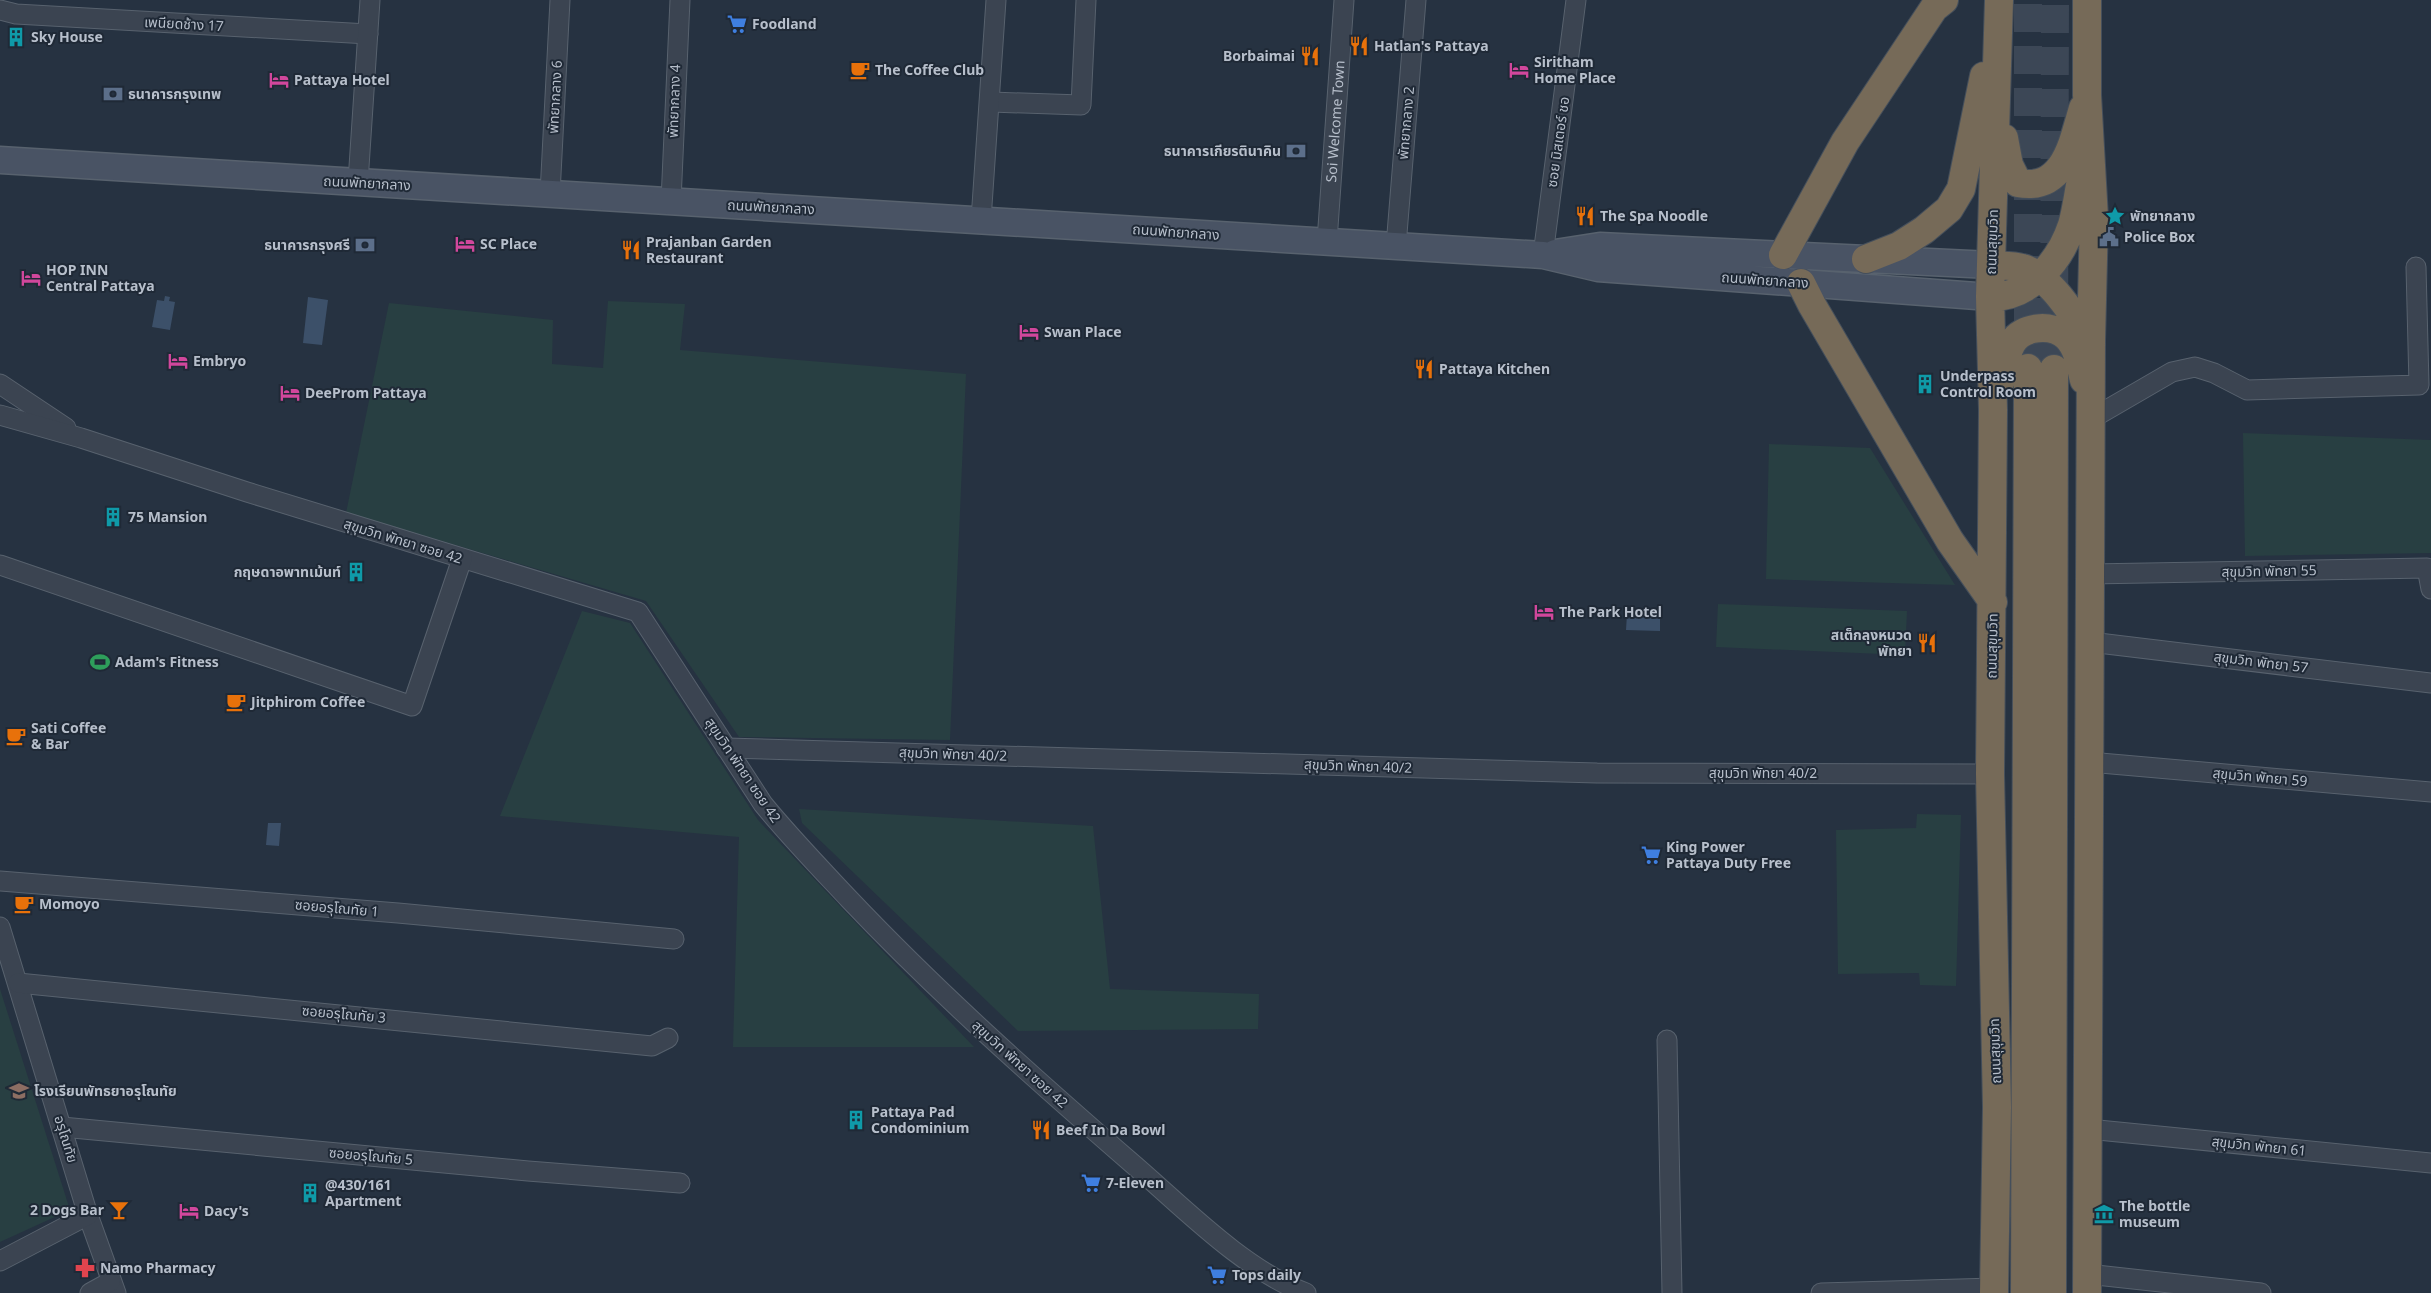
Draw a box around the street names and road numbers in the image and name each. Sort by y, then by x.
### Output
street label: เพนียดช้าง 17 [144,12,224,35]
street label: พัทยากลาง 6 [543,60,566,134]
street label: Soi Welcome Town [1321,60,1349,183]
street label: พัทยากลาง 4 [663,64,684,138]
street label: พัทยากลาง 2 [1393,86,1418,160]
street label: ซอย มิสเตอร์ ชอ [1542,95,1573,189]
street label: ถนนพัทยากลาง [323,171,411,194]
street label: ถนนพัทยากลาง [727,195,815,218]
street label: ถนนสุขุมวิท [1981,209,2002,275]
street label: ถนนพัทยากลาง [1132,219,1220,244]
street label: ถนนพัทยากลาง [1721,267,1809,292]
street label: สุขุมวิท พัทยา ซอย 42 [342,513,465,568]
street label: สุขุมวิท พัทยา 55 [2221,560,2317,581]
street label: ถนนสุขุมวิท [1981,613,2002,679]
street label: สุขุมวิท พัทยา 57 [2213,646,2309,677]
street label: สุขุมวิท พัทยา ซอย 42 [701,713,786,826]
street label: สุขุมวิท พัทยา 40/2 [898,742,1008,765]
street label: สุขุมวิท พัทยา 40/2 [1303,754,1413,777]
street label: สุขุมวิท พัทยา 40/2 [1709,763,1817,782]
street label: สุขุมวิท พัทยา 59 [2212,763,2308,790]
street label: ซอยอรุโณทัย 1 [294,894,380,921]
street label: ซอยอรุโณทัย 3 [301,1000,387,1027]
street label: สุขุมวิท พัทยา ซอย 42 [968,1015,1072,1112]
street label: ถนนสุขุมวิท [1984,1018,2005,1084]
street label: อรุโณทัย [50,1113,83,1165]
street label: สุขุมวิท พัทยา 61 [2211,1131,2307,1160]
street label: ซอยอรุโณทัย 5 [328,1142,414,1169]

